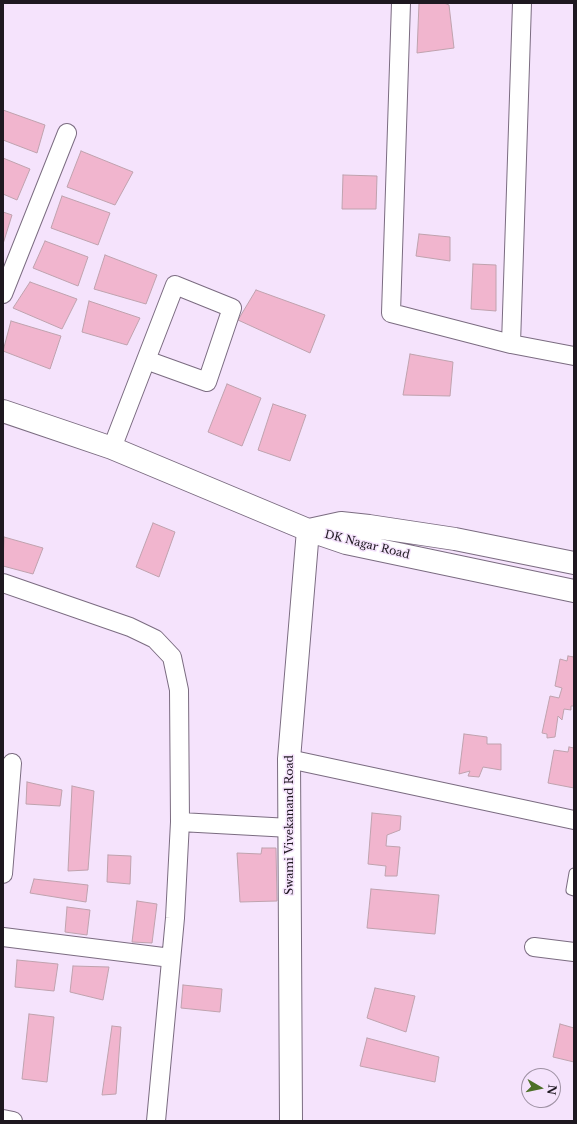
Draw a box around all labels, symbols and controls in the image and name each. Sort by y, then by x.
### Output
street label: DK Nagar Road [323,528,411,562]
street label: Swami Vivekanand Road [283,755,297,895]
north arrow [521,1068,561,1108]
text: N [544,1084,560,1096]

